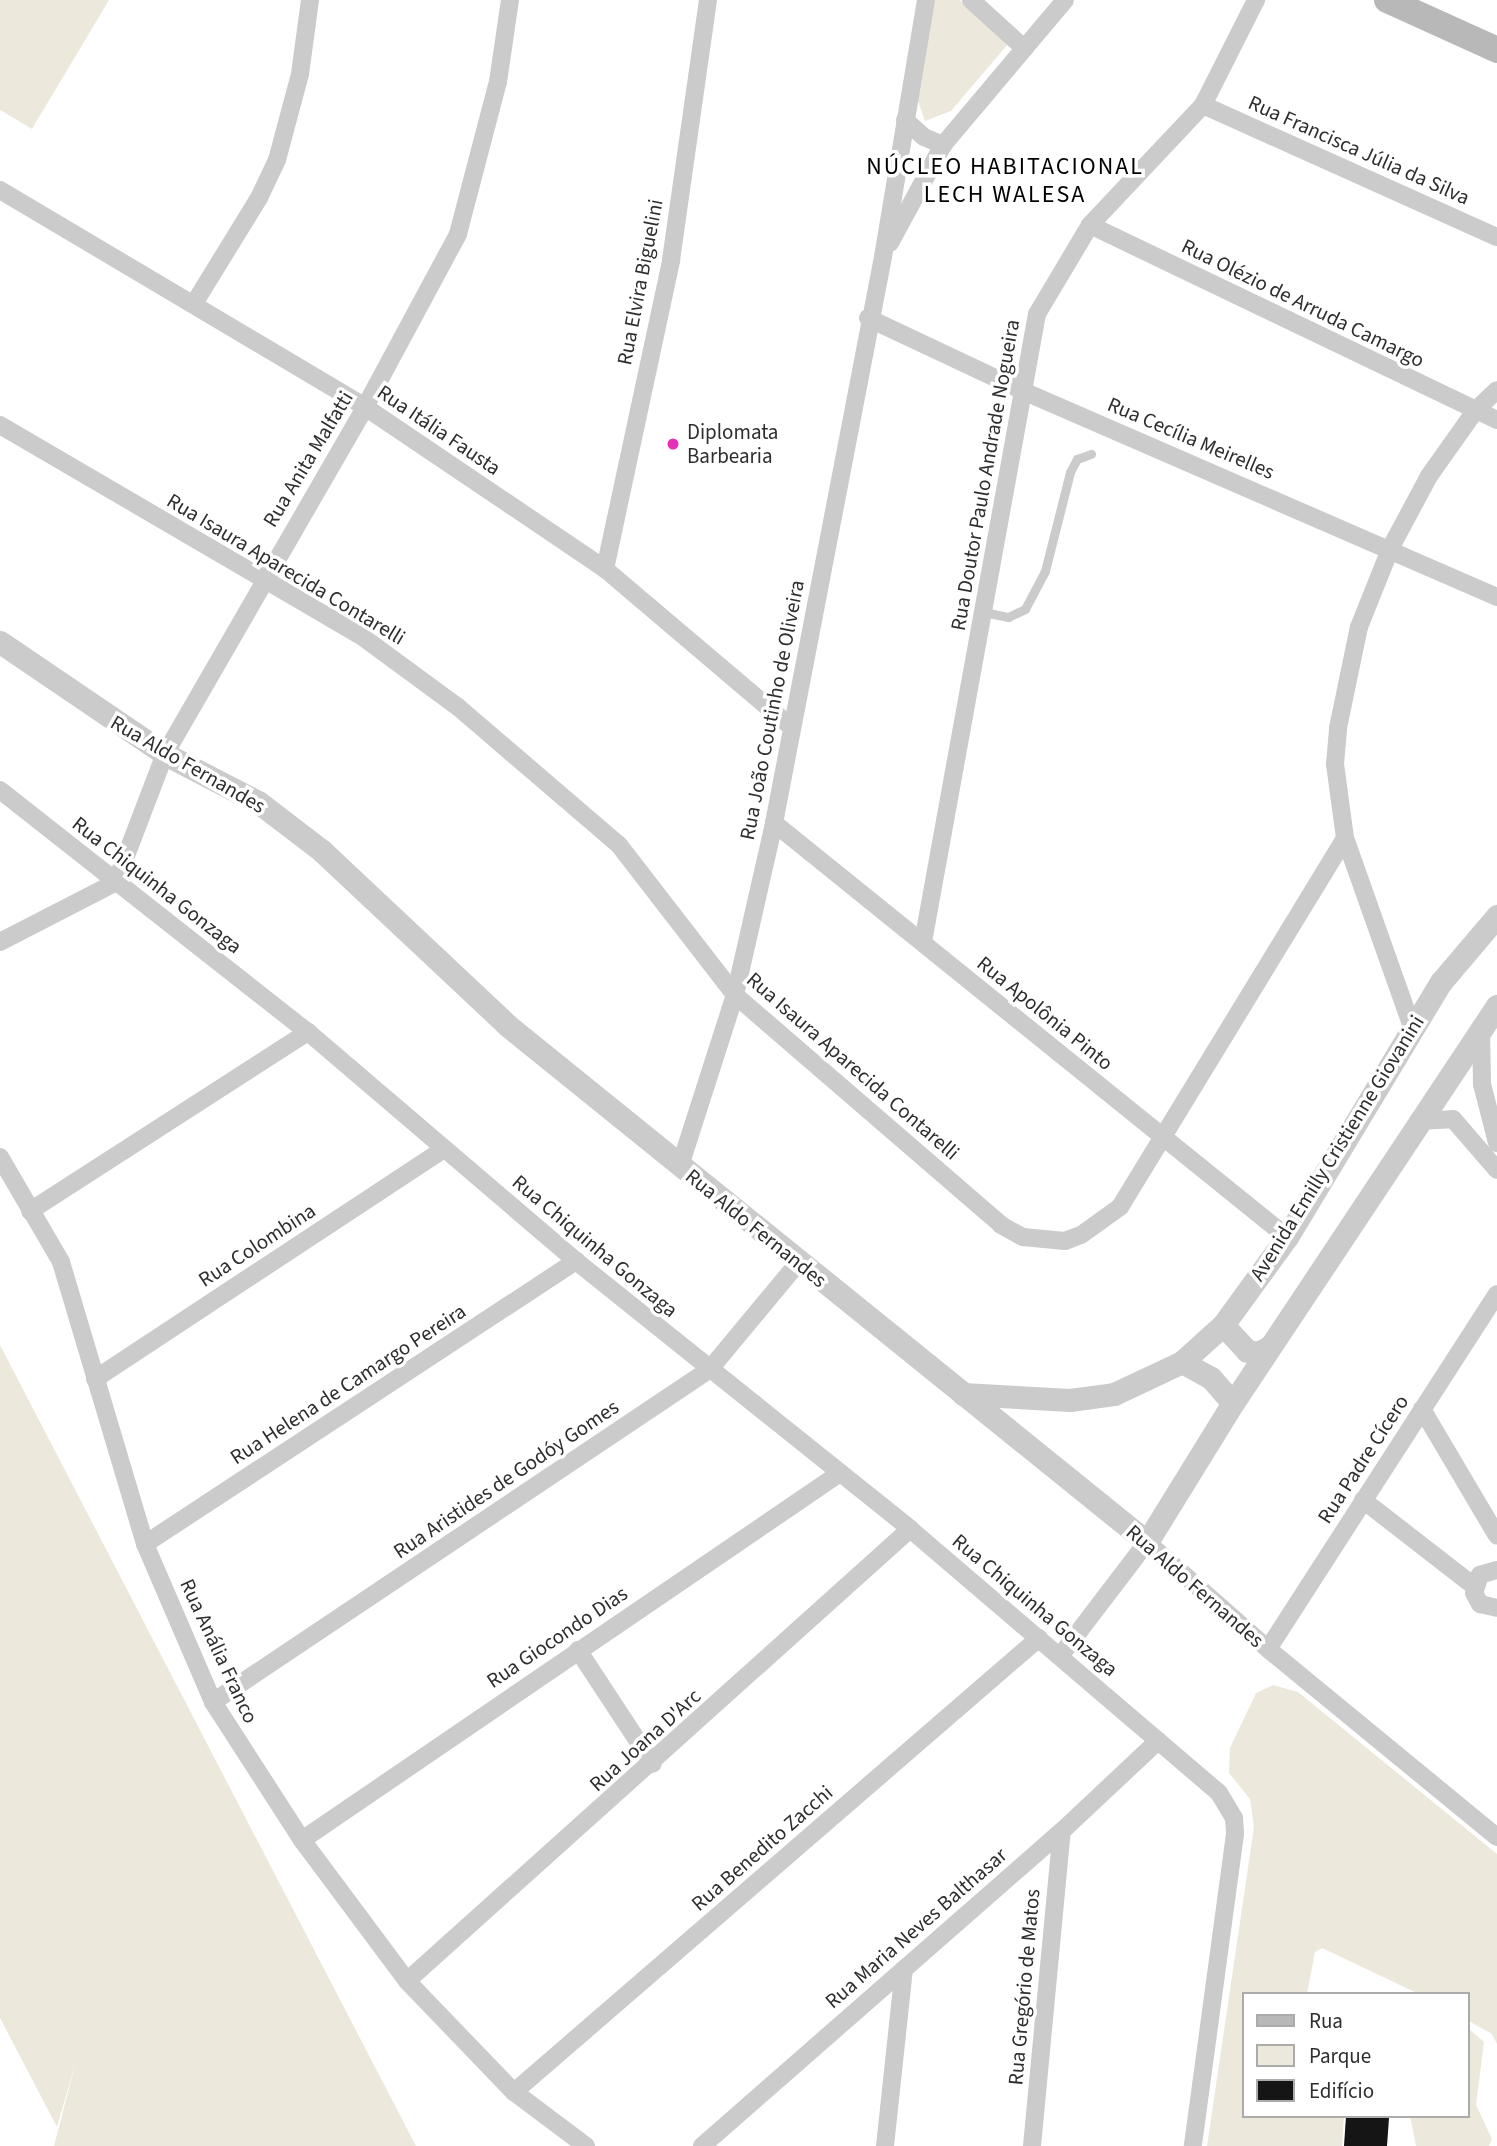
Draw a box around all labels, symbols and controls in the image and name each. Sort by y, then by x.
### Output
street label: Rua Francisca Júlia da Silva [1244,90,1474,210]
district label: NÚCLEO HABITACIONAL LECH WALESA [869,153,1141,209]
street label: Rua Elvira Biguelini [612,197,668,367]
street label: Rua Olézio de Arruda Camargo [1177,233,1429,373]
street label: Rua Doutor Paulo Andrade Nogueira [945,317,1025,633]
street label: Rua Itália Fausta [372,379,506,481]
street label: Rua Anita Malfatti [258,387,358,531]
street label: Rua Cecília Meirelles [1104,391,1278,485]
place label: Diplomata Barbearia [687,419,778,469]
marker: Diplomata Barbearia [665,436,681,452]
street label: Rua Isaura Aparecida Contarelli [162,488,410,650]
street label: Rua João Coutinho de Oliveira [734,578,810,842]
street label: Rua Aldo Fernandes [106,709,270,819]
street label: Rua Chiquinha Gonzaga [67,811,247,959]
street label: Rua Apolônia Pinto [972,951,1118,1075]
street label: Rua Isaura Aparecida Contarelli [742,967,964,1165]
street label: Avenida Emilly Cristienne Giovanini [1245,1010,1429,1286]
street label: Rua Aldo Fernandes [680,1163,832,1293]
street label: Rua Chiquinha Gonzaga [507,1169,683,1323]
street label: Rua Colombina [194,1198,320,1292]
street label: Rua Helena de Camargo Pereira [225,1298,471,1470]
street label: Rua Padre Cícero [1312,1390,1414,1528]
street label: Rua Aristides de Godóy Gomes [389,1394,623,1564]
street label: Rua Aldo Fernandes [1121,1519,1269,1653]
street label: Rua Chiquinha Gonzaga [947,1528,1123,1682]
street label: Rua Anália Franco [175,1575,263,1727]
street label: Rua Giocondo Dias [482,1581,632,1693]
street label: Rua Joana D'Arc [584,1683,706,1797]
street label: Rua Benedito Zacchi [686,1780,838,1916]
street label: Rua Maria Neves Balthasar [820,1842,1012,2014]
street label: Rua Gregório de Matos [1003,1888,1045,2086]
legend [1242,1992,1469,2118]
text: Rua [1309,2006,1343,2036]
text: Parque [1309,2041,1371,2071]
text: Edifício [1309,2076,1374,2106]

